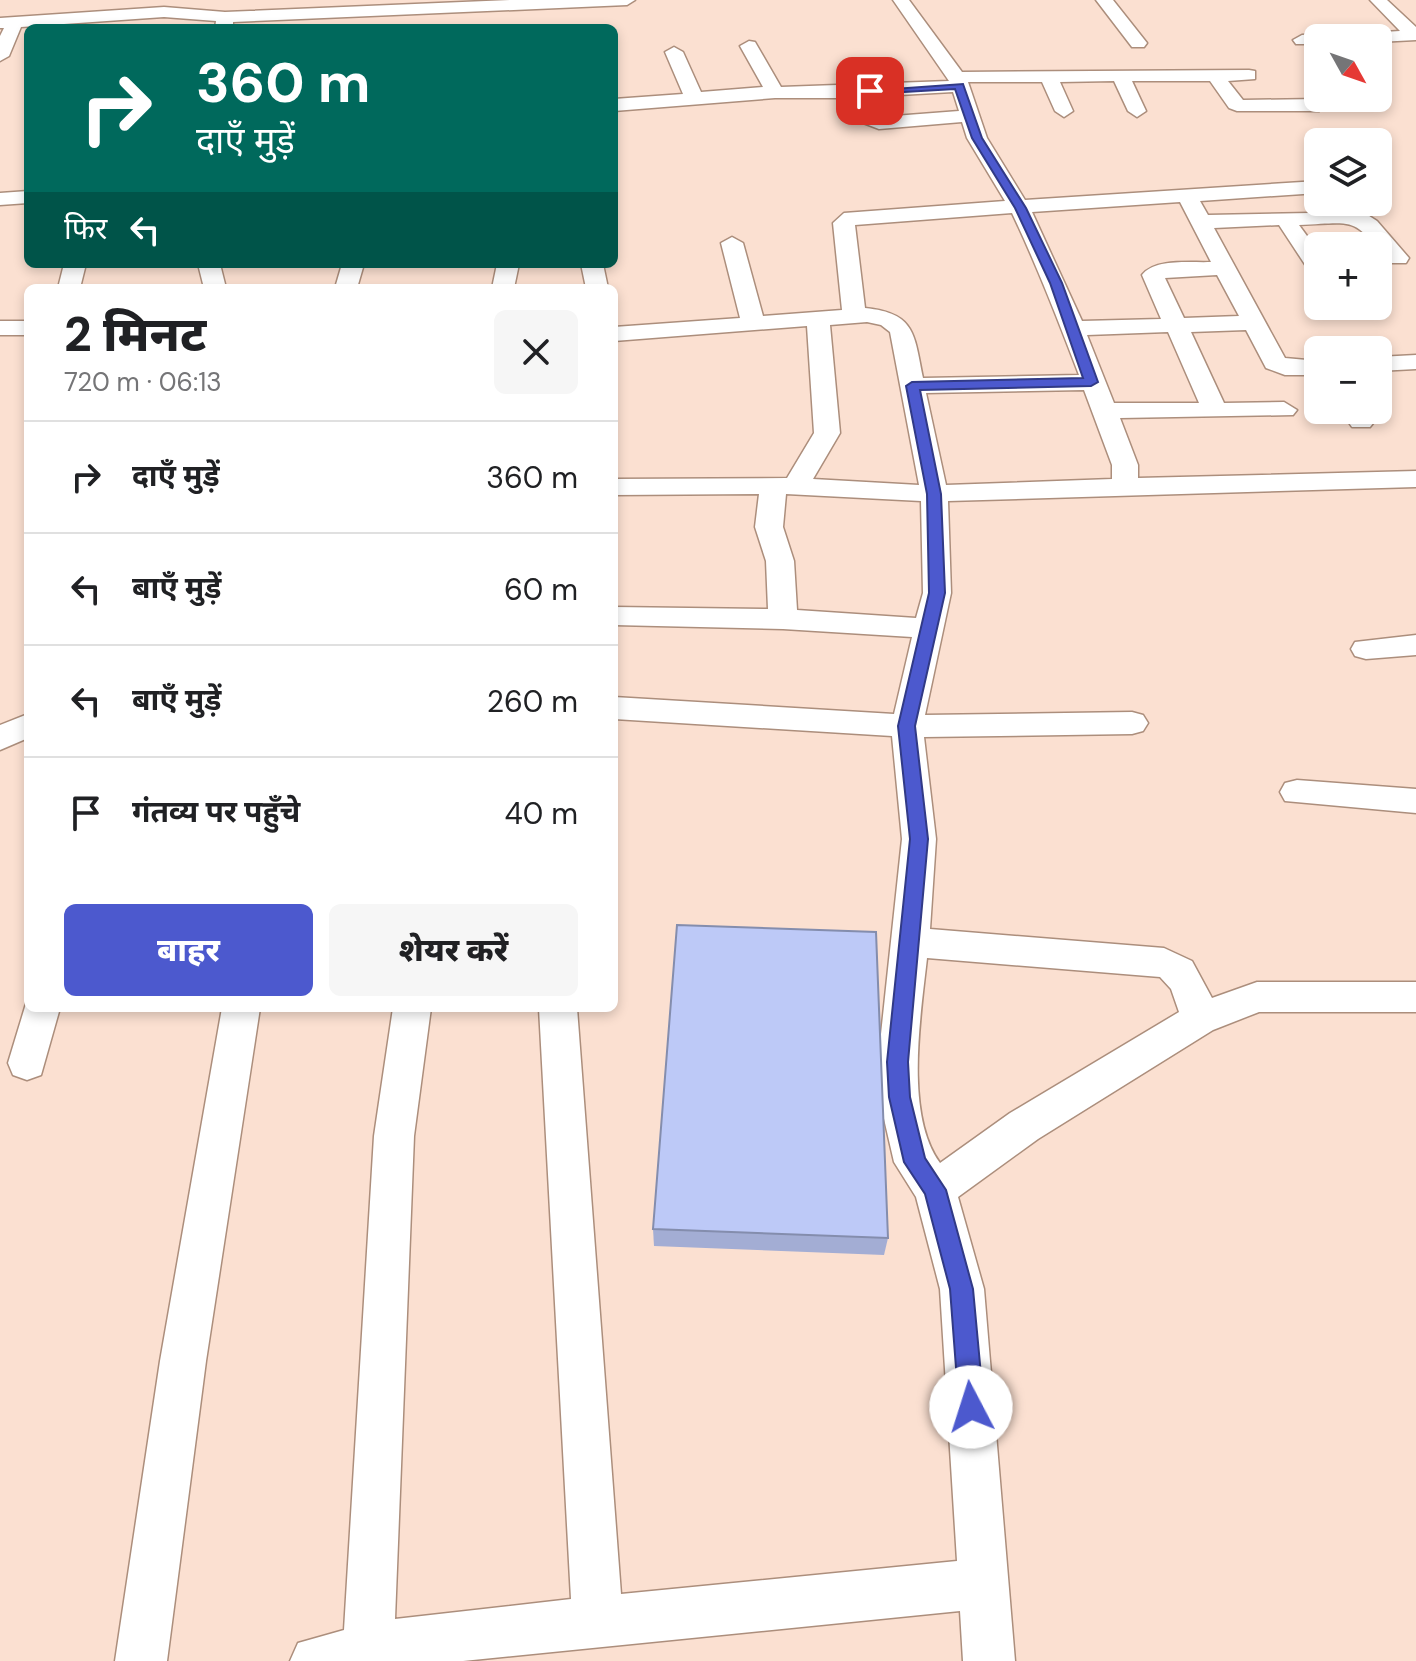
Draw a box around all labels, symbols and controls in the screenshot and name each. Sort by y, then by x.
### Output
north arrow [1304,24,1392,112]
map controls [1304,24,1392,424]
text: 360 m [196,46,371,119]
icon: right [64,56,168,160]
pin [836,57,904,125]
icon: arrive [848,69,892,113]
text: दाएँ मुड़ें [196,117,295,164]
button: layers [1304,128,1392,216]
icon: left [123,208,167,252]
text: फिर [64,209,107,248]
button: + [1304,232,1392,320]
text: 2 मिनट [64,303,206,366]
button: close [494,310,578,394]
button: − [1304,336,1392,424]
text: 720 m · 06:13 [64,365,222,399]
icon: right [64,455,108,499]
text: दाएँ मुड़ें [132,456,220,495]
text: 360 m [486,458,578,497]
icon: left [64,567,108,611]
text: बाएँ मुड़ें [132,568,221,607]
text: 60 m [504,570,578,609]
icon: left [64,679,108,723]
text: बाएँ मुड़ें [132,680,221,719]
text: 260 m [487,682,578,721]
icon: arrive [64,791,108,835]
text: गंतव्य पर पहुँचे [132,792,300,831]
text: 40 m [505,794,578,833]
button: बाहर [64,904,313,996]
button: शेयर करें [329,904,578,996]
position arrow [929,1365,1013,1449]

